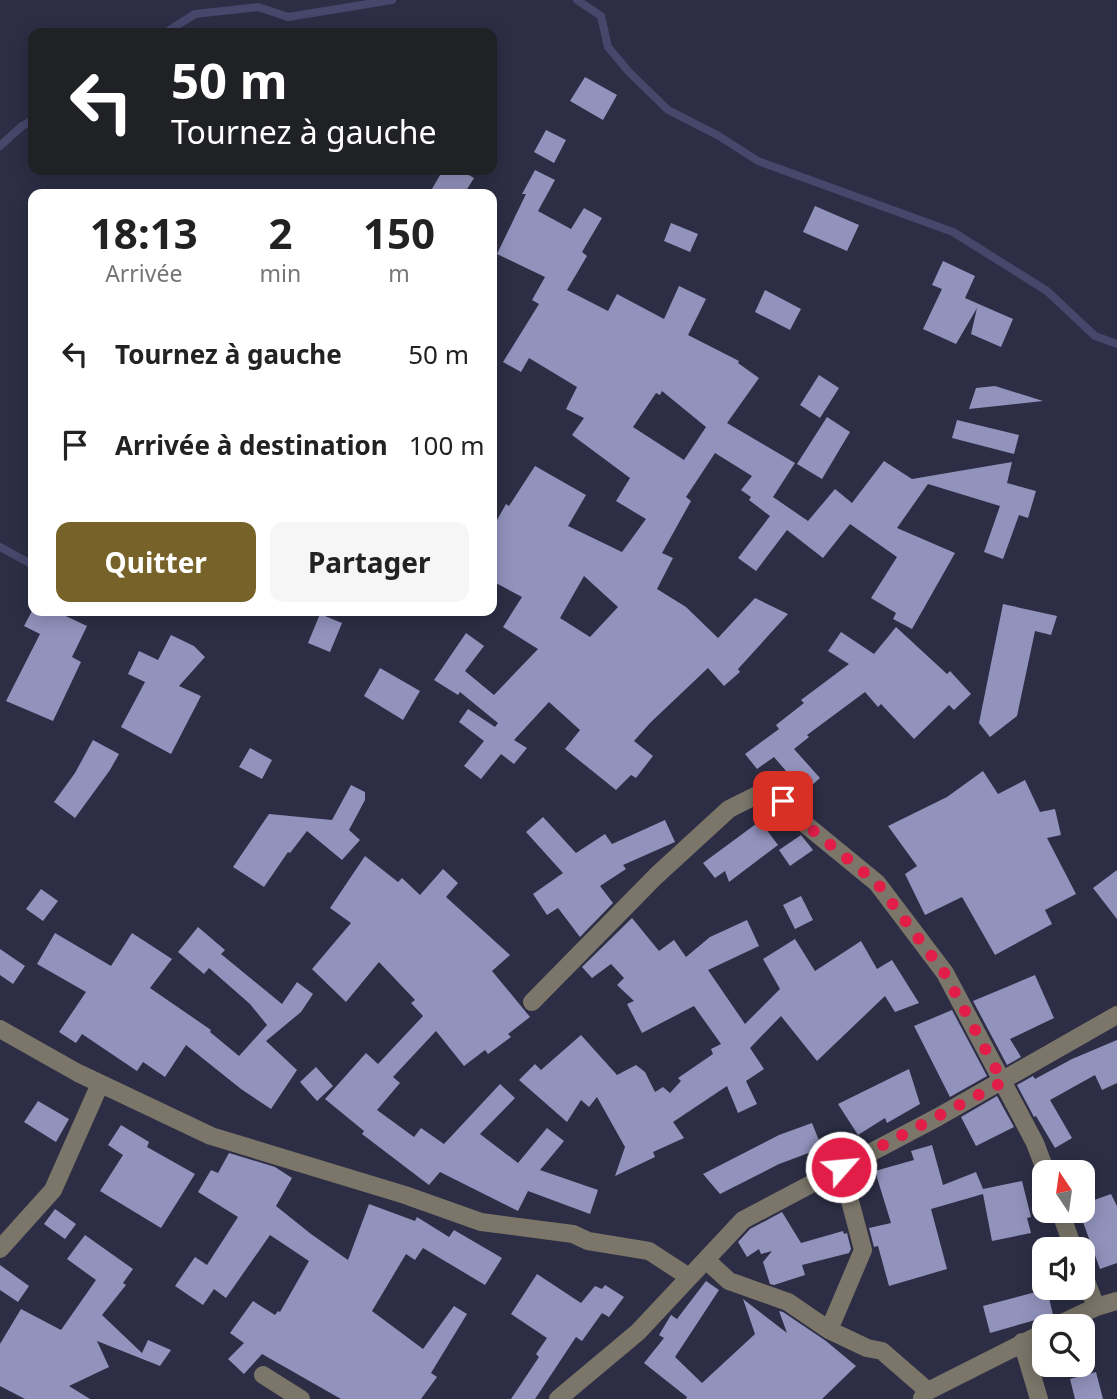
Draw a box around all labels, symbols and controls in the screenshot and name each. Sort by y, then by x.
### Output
text: 50 m [171,47,288,113]
icon: left [56,56,147,147]
text: Tournez à gauche [171,110,437,153]
text: 18:13 [90,204,198,261]
text: 2 [268,204,292,261]
text: 150 [363,204,435,261]
text: Arrivée [105,257,182,289]
text: min [260,257,301,289]
text: m [388,257,410,289]
icon: left [56,335,94,373]
text: Tournez à gauche [115,336,342,372]
text: 50 m [408,336,469,372]
icon: arrive [56,426,94,464]
text: Arrivée à destination [115,427,388,463]
text: 100 m [409,427,484,463]
button: Quitter [56,522,256,602]
button: Partager [270,522,469,602]
pin [753,771,813,831]
icon: arrive [764,782,802,820]
position arrow [804,1130,878,1204]
north arrow [1032,1160,1096,1223]
map controls [1032,1160,1095,1377]
button: sound [1032,1237,1095,1300]
button: search [1032,1314,1095,1377]

